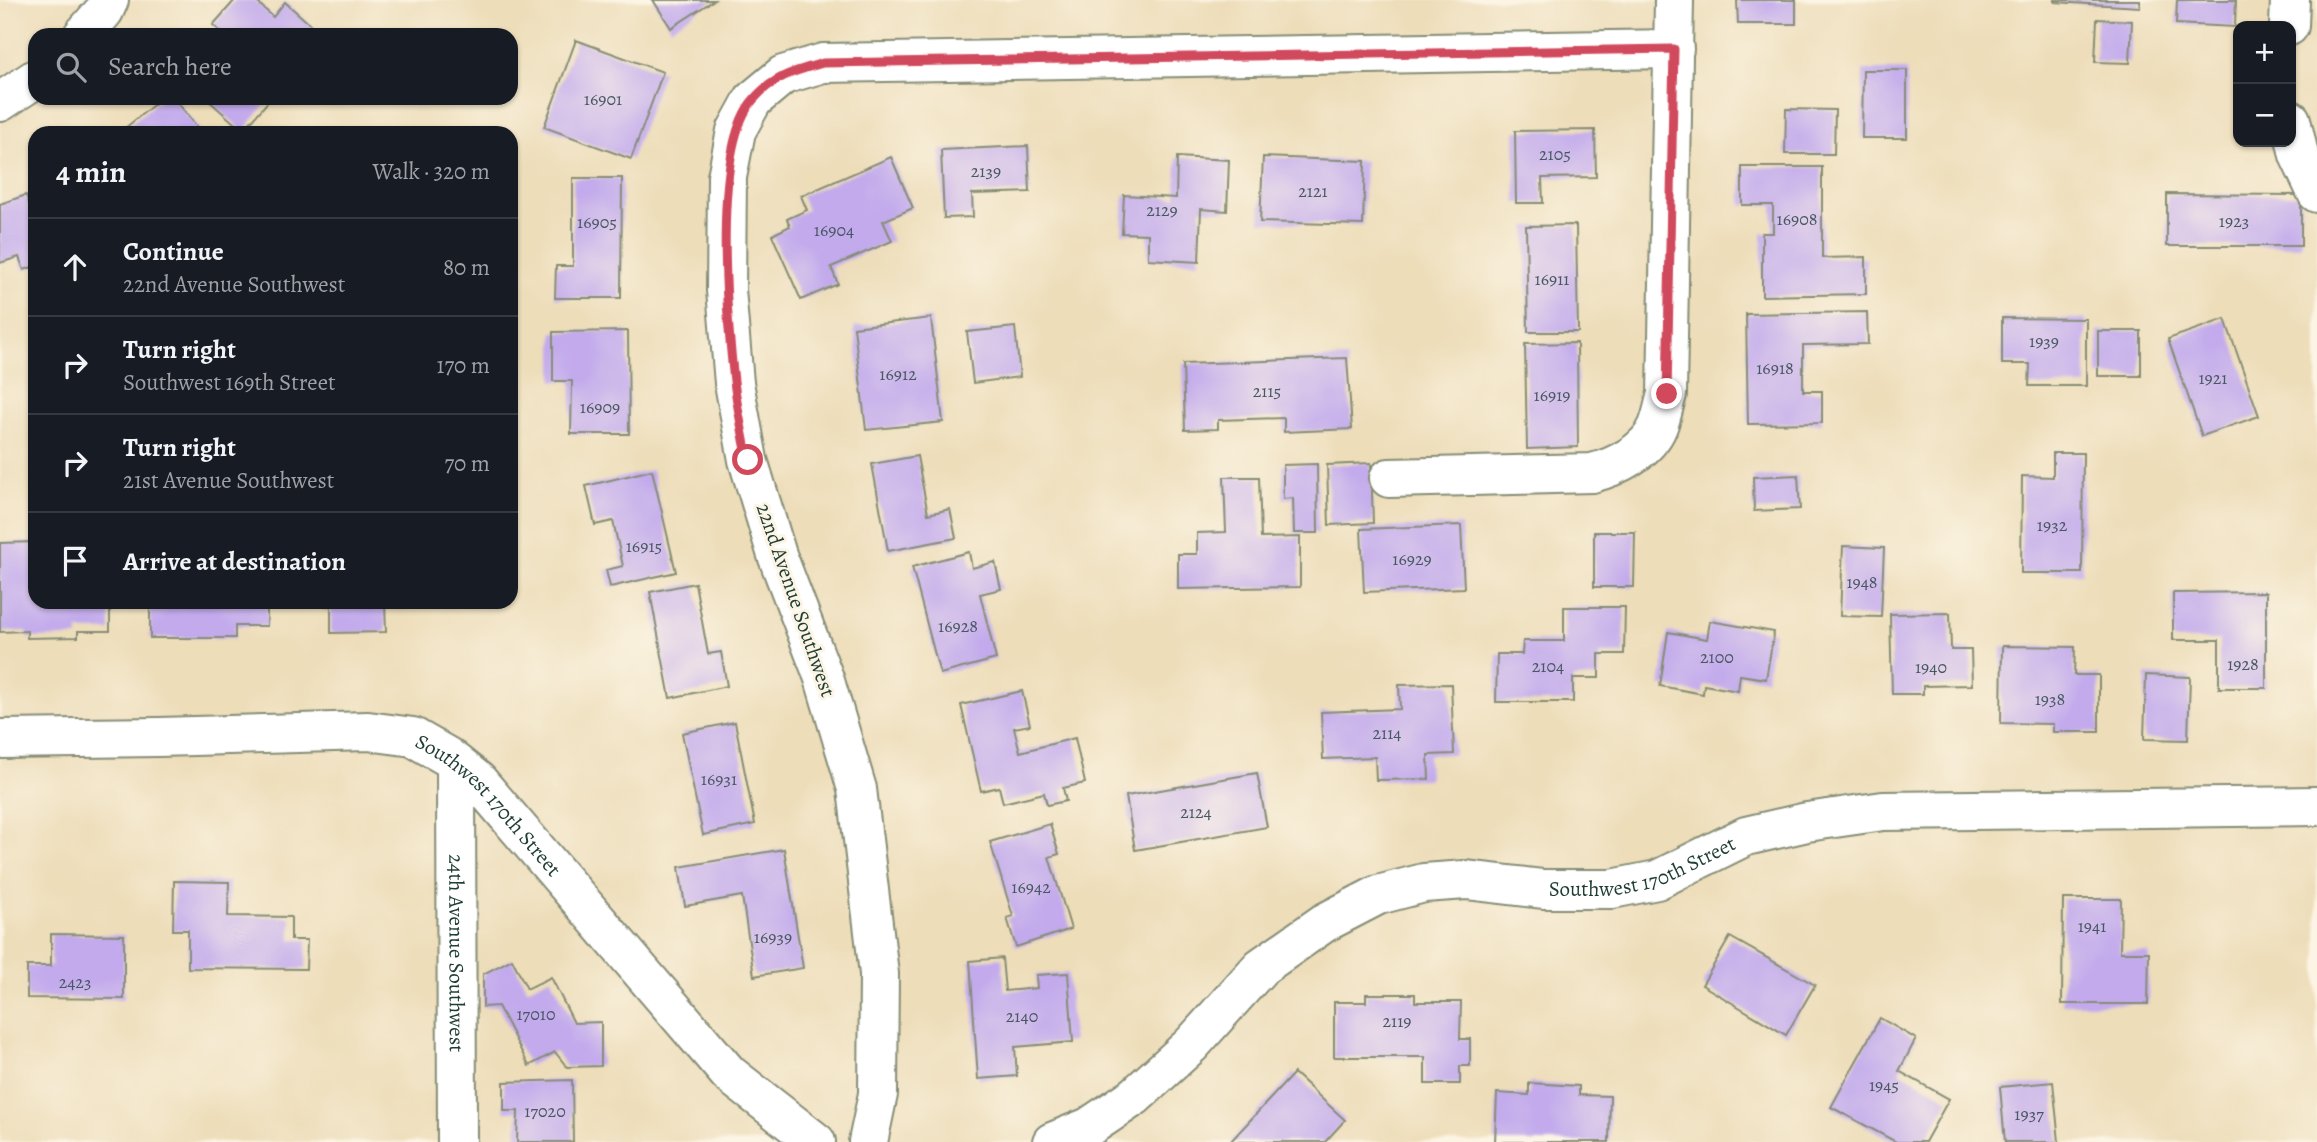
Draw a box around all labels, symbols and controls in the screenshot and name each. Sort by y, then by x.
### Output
map controls [2233,21,2296,147]
button: + [2233,21,2296,84]
search box [28,28,518,105]
icon: search [52,48,90,86]
text: Search here [108,49,232,84]
button: − [2233,84,2296,147]
house number: 16901 [584,87,622,111]
house number: 2105 [1539,142,1571,166]
text: 4 min [56,152,126,192]
text: Walk · 320 m [373,156,490,187]
house number: 2139 [971,159,1001,183]
house number: 2121 [1298,179,1328,203]
house number: 2129 [1146,198,1178,222]
house number: 16908 [1777,207,1818,231]
house number: 1923 [2219,209,2249,233]
house number: 16905 [577,210,617,234]
house number: 16904 [814,218,854,242]
text: Continue [123,234,224,269]
icon: ahead [56,248,94,286]
text: 80 m [443,252,490,283]
house number: 16911 [1535,267,1569,291]
text: 22nd Avenue Southwest [123,269,345,300]
house number: 1939 [2029,329,2059,353]
text: Turn right [123,332,236,367]
icon: right [56,346,94,384]
text: 170 m [437,350,490,381]
house number: 16918 [1756,356,1794,380]
house number: 16912 [879,362,917,386]
house number: 1921 [2198,366,2228,390]
text: Southwest 169th Street [123,367,336,398]
route end [1651,378,1682,409]
house number: 2115 [1253,379,1281,403]
house number: 16919 [1533,383,1571,407]
house number: 16909 [580,395,620,419]
text: Turn right [123,430,236,465]
icon: right [56,444,94,482]
route start [732,444,763,475]
text: 70 m [444,448,490,479]
text: 21st Avenue Southwest [123,465,334,496]
street label: 22nd Avenue Southwest [750,499,842,701]
house number: 1932 [2037,513,2068,537]
house number: 16915 [626,534,662,558]
icon: arrive [56,542,94,580]
text: Arrive at destination [123,544,346,579]
house number: 16929 [1392,547,1432,571]
house number: 1948 [1846,570,1878,594]
house number: 16928 [938,614,978,638]
house number: 2100 [1700,645,1734,669]
house number: 1928 [2227,652,2259,676]
house number: 2104 [1532,654,1564,678]
house number: 1940 [1915,655,1947,679]
house number: 1938 [2035,687,2065,711]
house number: 2114 [1372,721,1402,745]
street label: Southwest 170th Street [410,727,568,882]
house number: 16931 [701,767,737,791]
house number: 2124 [1180,800,1212,824]
street label: Southwest 170th Street [1549,829,1740,903]
street label: 24th Avenue Southwest [442,854,471,1052]
house number: 16942 [1011,875,1051,899]
house number: 1941 [2078,914,2106,938]
house number: 16939 [754,925,792,949]
house number: 2423 [59,970,91,994]
house number: 17010 [516,1002,556,1026]
house number: 2140 [1006,1004,1038,1028]
house number: 2119 [1382,1009,1412,1033]
house number: 1945 [1869,1073,1899,1097]
house number: 17020 [524,1099,566,1123]
house number: 1937 [2014,1102,2044,1126]

